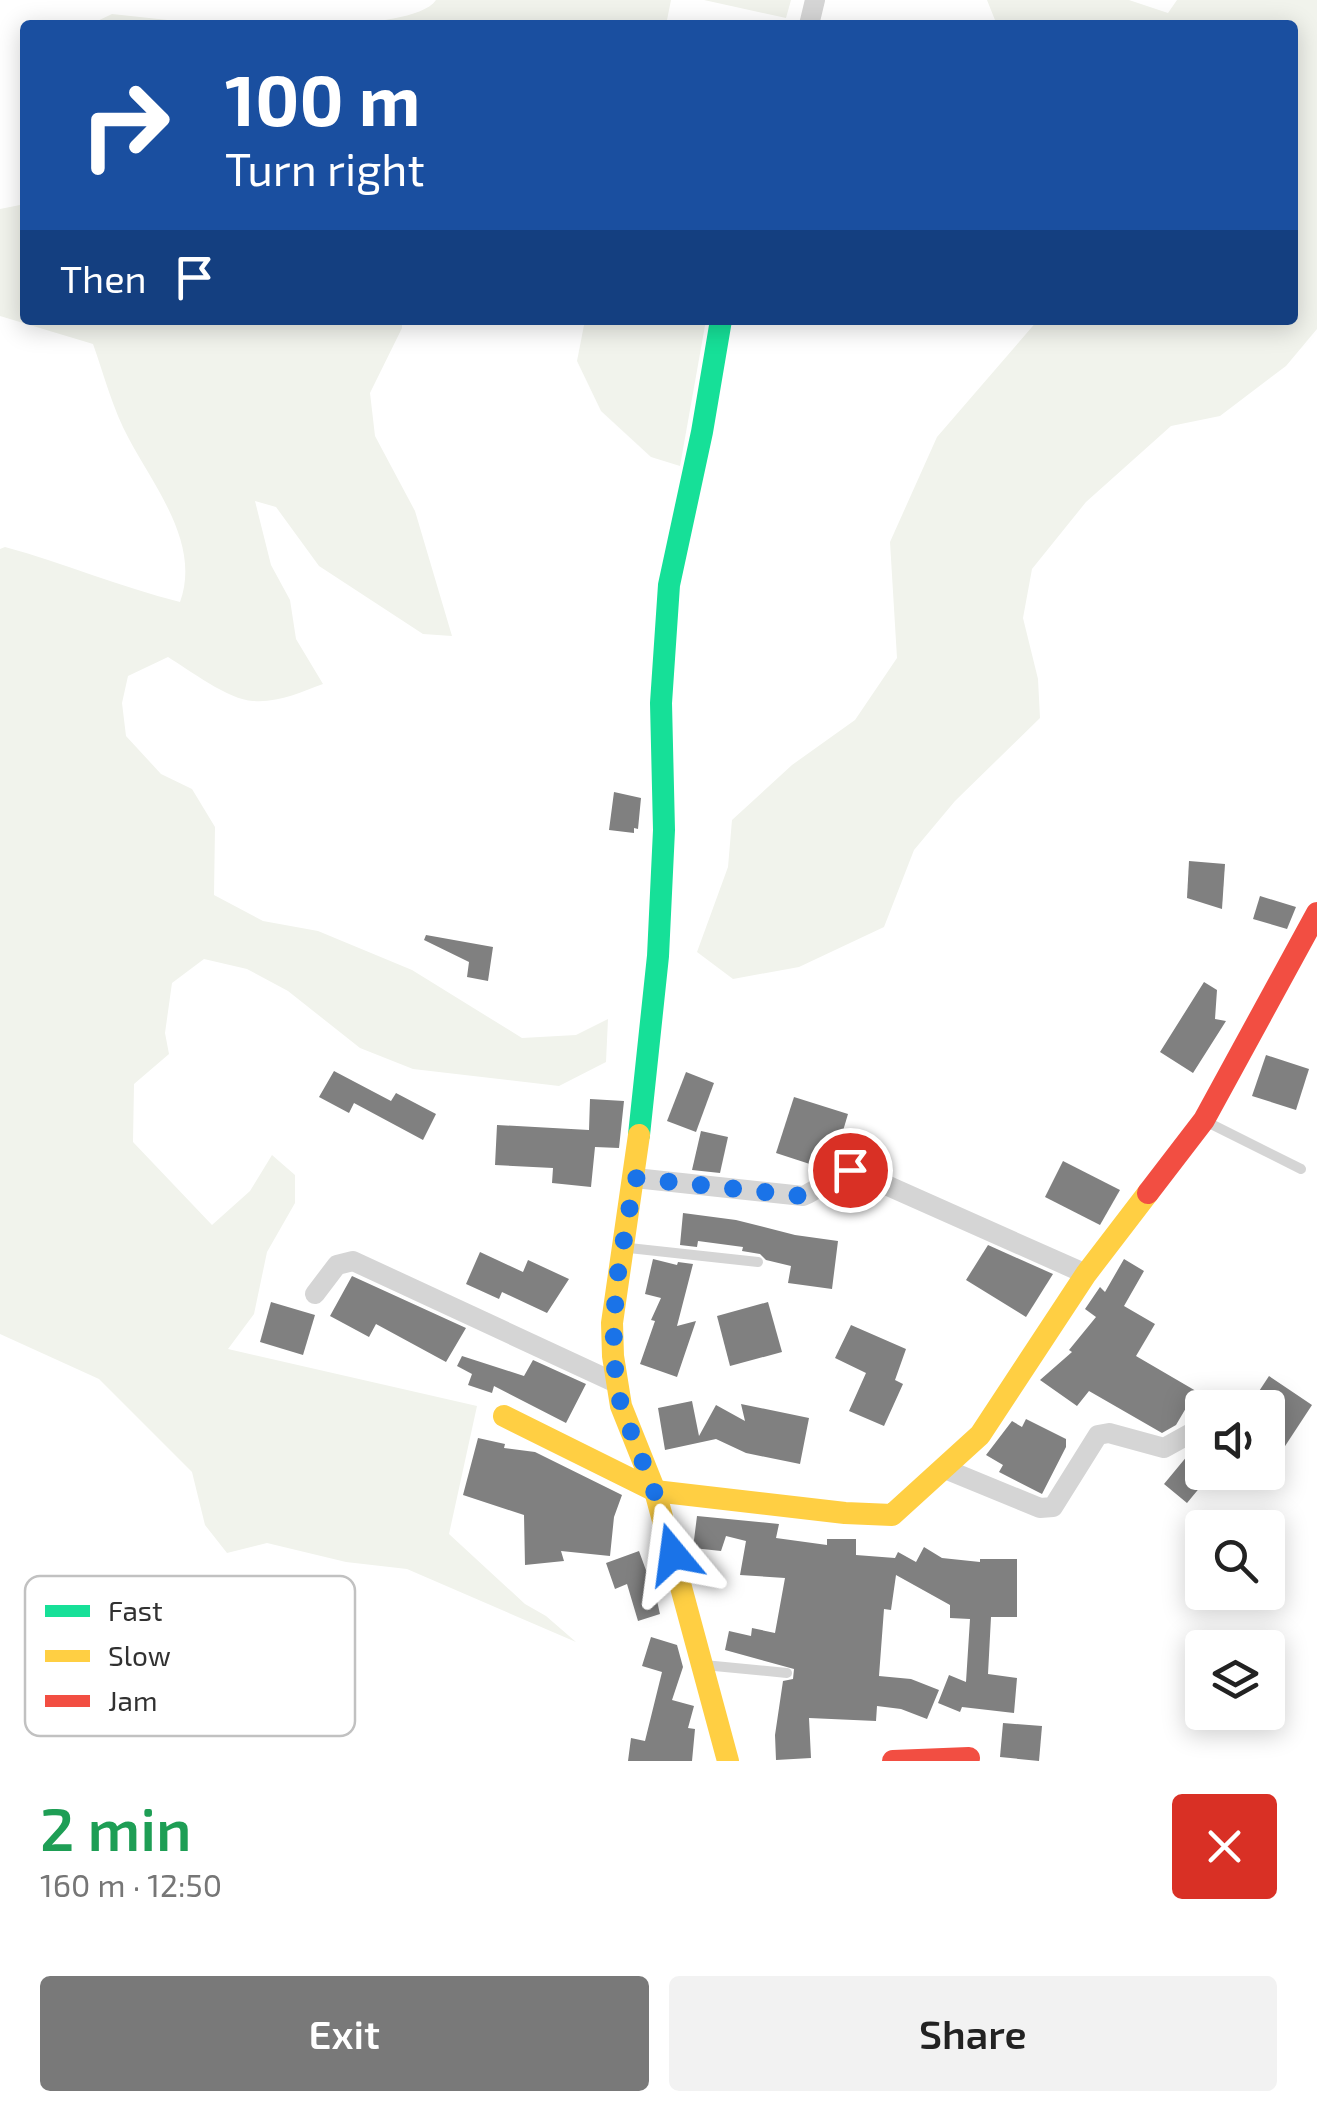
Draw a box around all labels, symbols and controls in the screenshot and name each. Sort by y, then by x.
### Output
text: 100 m [225,56,420,140]
icon: right [60,60,190,190]
text: Turn right [225,141,425,195]
icon: arrive [167,250,222,305]
text: Then [60,255,147,301]
pin [808,1128,893,1213]
icon: arrive [823,1143,878,1198]
map controls [1185,1390,1285,1730]
button: sound [1185,1390,1285,1490]
position arrow [621,1502,725,1606]
button: search [1185,1510,1285,1610]
legend [25,1576,355,1736]
text: Fast [108,1593,163,1627]
button: layers [1185,1630,1285,1730]
text: Slow [108,1638,171,1672]
text: Jam [108,1683,157,1717]
text: 2 min [40,1791,192,1863]
button: close [1172,1794,1277,1899]
text: 160 m · 12:50 [40,1865,222,1903]
button: Exit [40,1976,649,2091]
button: Share [669,1976,1277,2091]

